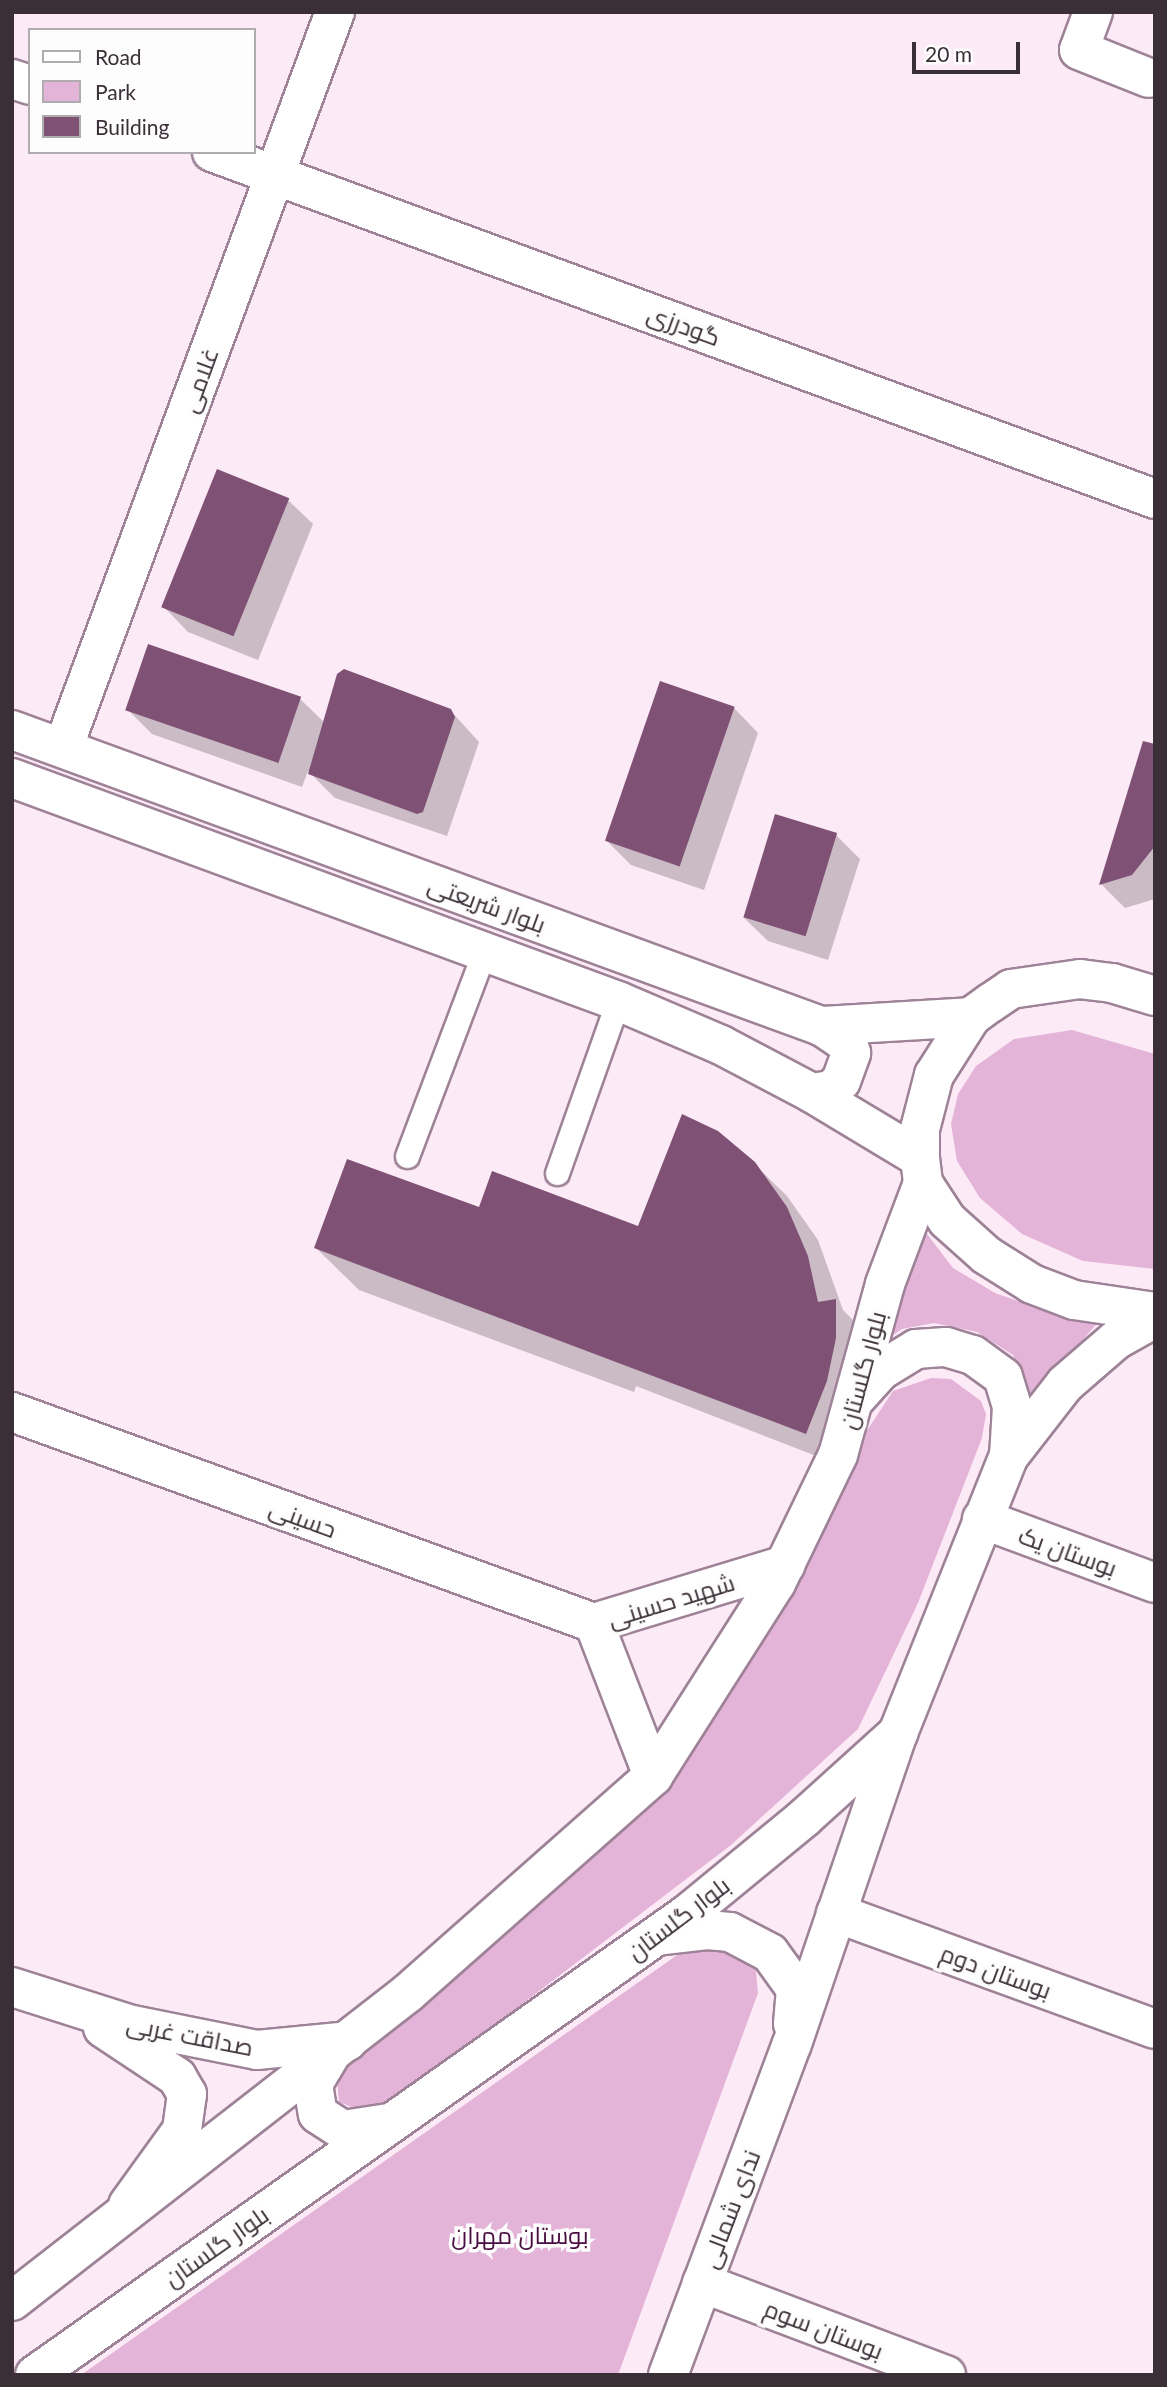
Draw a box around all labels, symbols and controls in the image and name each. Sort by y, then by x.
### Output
legend [28,28,256,154]
scale bar [915,28,1024,72]
text: 20 m [925,41,972,66]
text: Road [95,44,142,69]
text: Park [95,79,136,104]
text: Building [95,114,170,139]
street label: گودرزی [643,299,725,351]
street label: غلامی [174,344,224,416]
street label: بلوار شریعتی [424,869,550,939]
street label: بلوار گلستان [832,1308,892,1432]
street label: حسینی [266,1493,340,1543]
street label: بوستان یک [1015,1520,1121,1582]
street label: شهید حسینی [604,1567,738,1633]
street label: بلوار گلستان [621,1870,735,1966]
street label: بوستان دوم [937,1938,1055,2004]
street label: صداقت غربی [124,2009,256,2061]
street label: ندای شمالی [694,2146,766,2272]
street label: بلوار گلستان [158,2200,274,2292]
park label: بوستان مهران [451,2221,589,2249]
street label: بوستان سوم [760,2293,888,2365]

